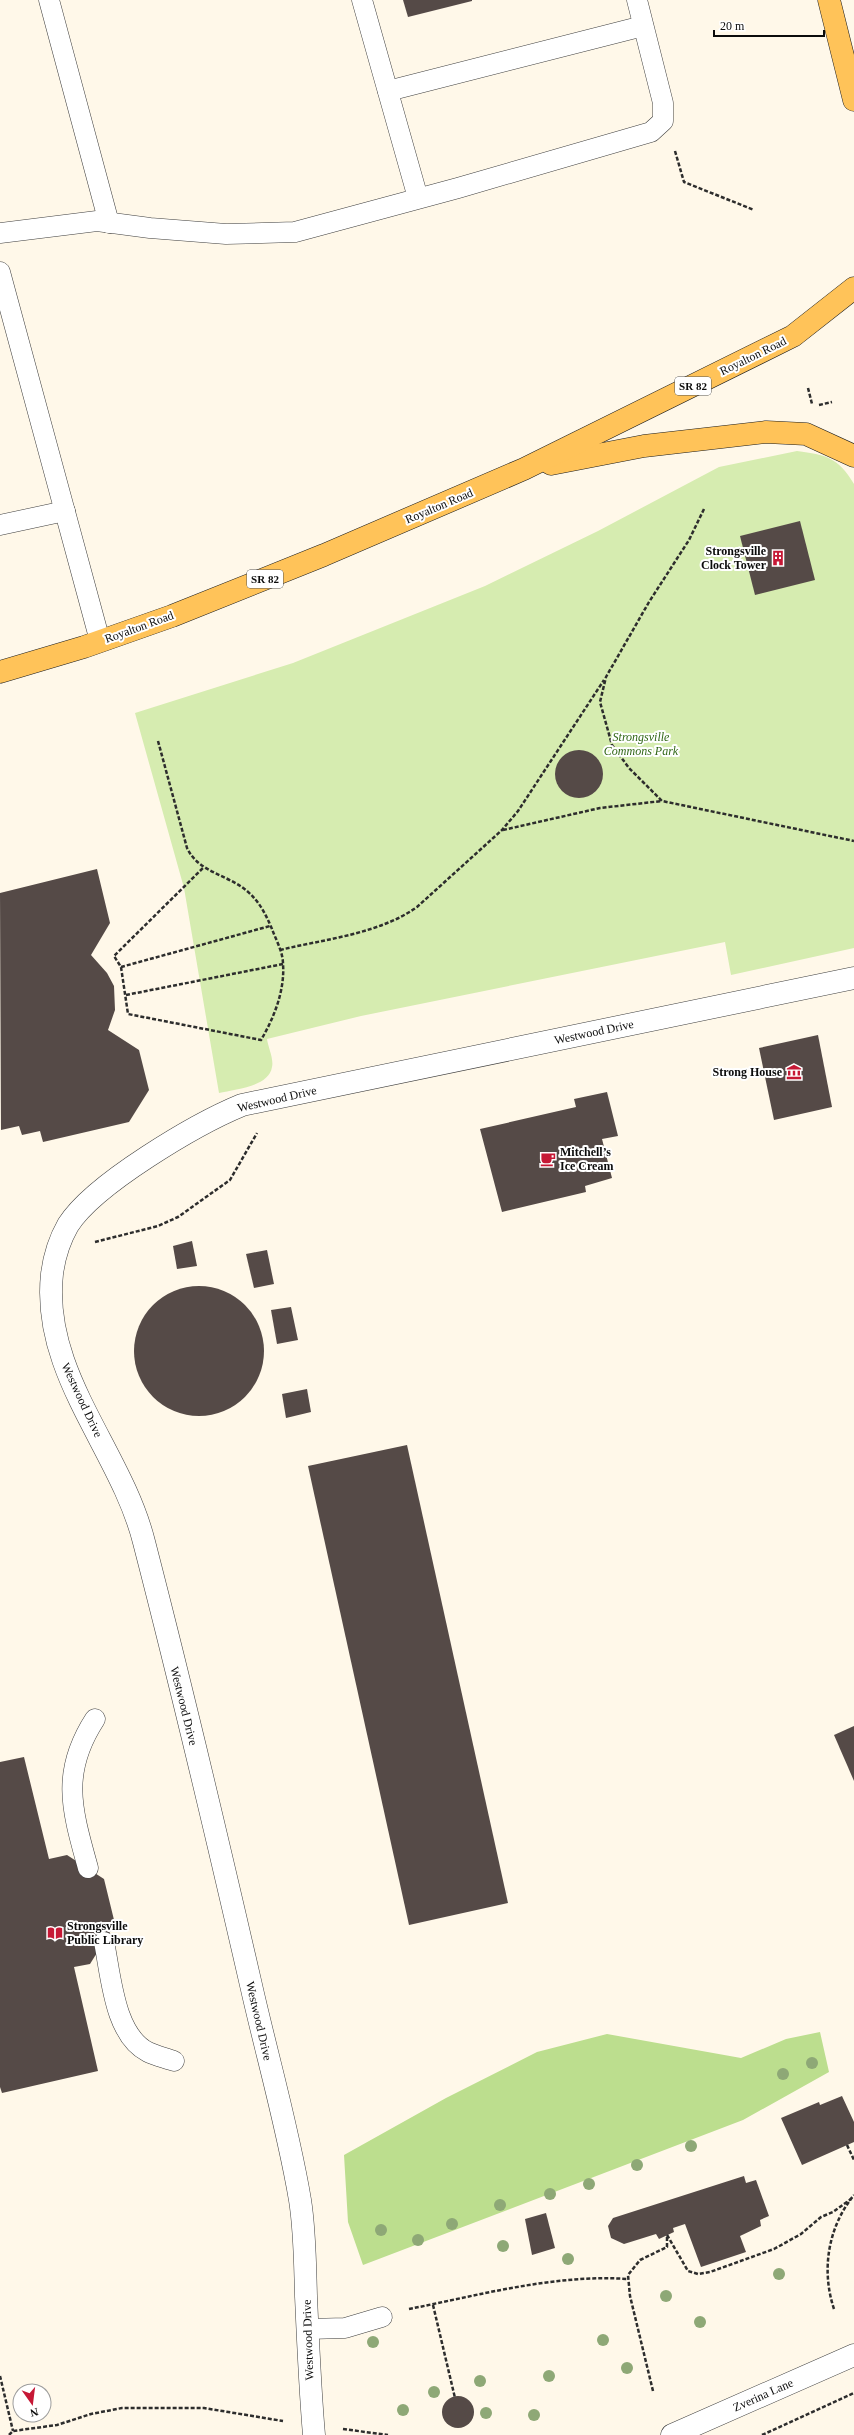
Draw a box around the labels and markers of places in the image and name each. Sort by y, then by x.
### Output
place label: Strongsville Clock Tower [701,544,767,572]
building icon: Strongsville Clock Tower [769,549,787,567]
museum icon: Strong House [785,1063,803,1081]
place label: Strong House [713,1065,783,1079]
place label: Mitchell’s Ice Cream [560,1145,613,1173]
cafe icon: Mitchell’s Ice Cream [539,1150,557,1168]
place label: Strongsville Public Library [67,1919,143,1947]
library icon: Strongsville Public Library [46,1924,64,1942]

